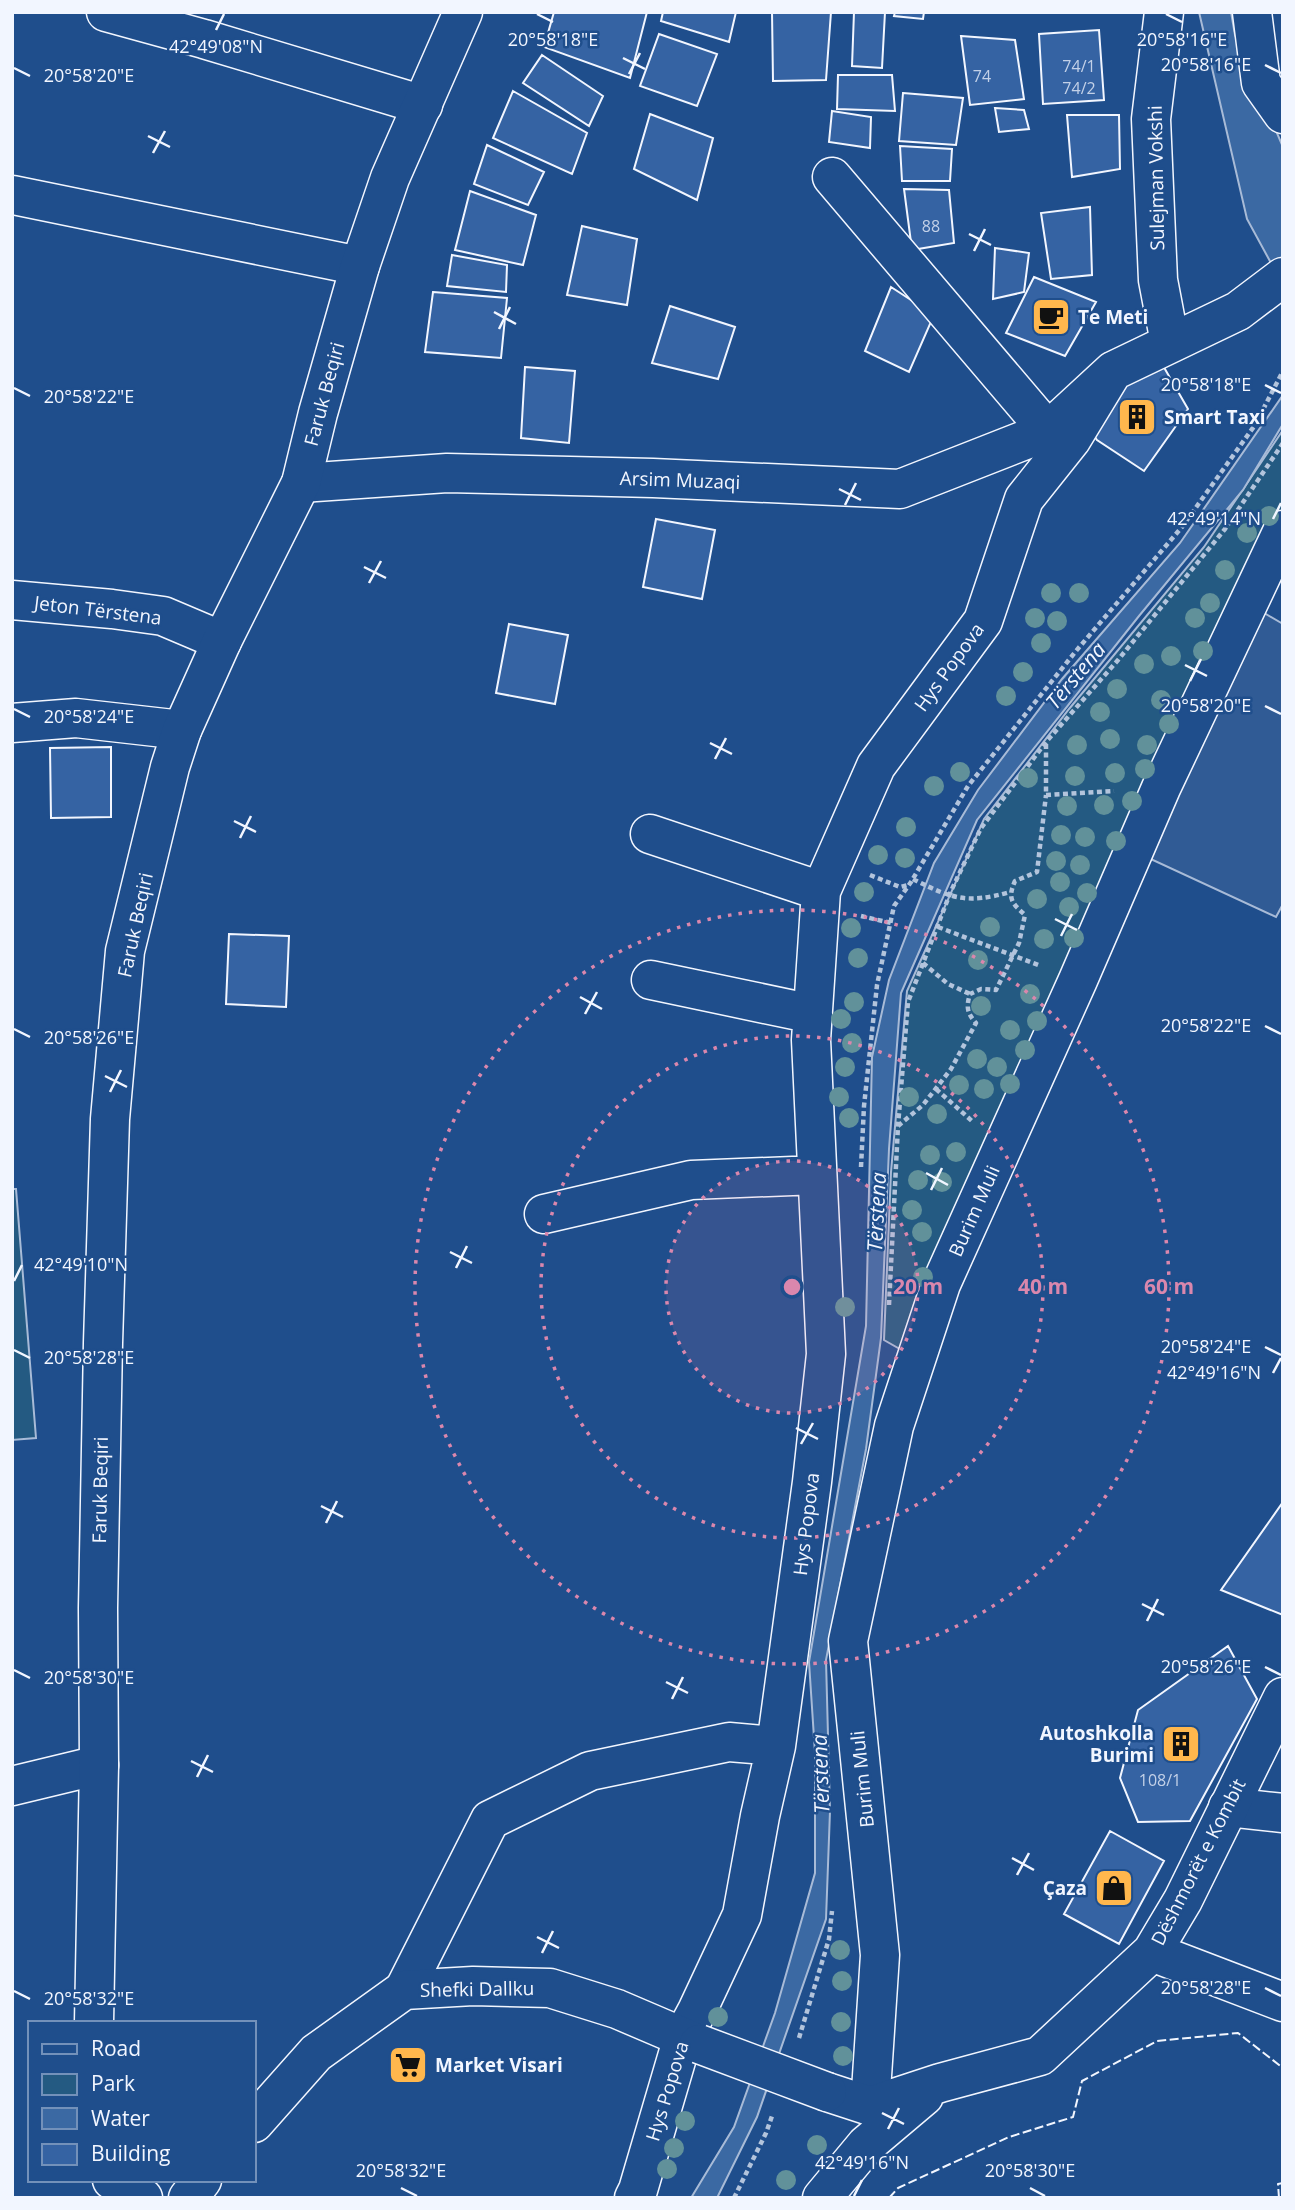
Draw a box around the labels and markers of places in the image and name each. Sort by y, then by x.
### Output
cafe icon: Te Meti [1030,296,1072,338]
place label: Te Meti [1078,304,1148,330]
building icon: Smart Taxi [1116,396,1158,438]
place label: Smart Taxi [1164,404,1266,430]
centre of rings [780,1275,804,1299]
place label: Autoshkolla Burimi [1040,1720,1154,1768]
building icon: Autoshkolla Burimi [1160,1723,1202,1765]
shop icon: Çaza [1093,1867,1135,1909]
place label: Çaza [1043,1875,1087,1901]
supermarket icon: Market Visari [387,2044,429,2086]
place label: Market Visari [435,2052,563,2078]

